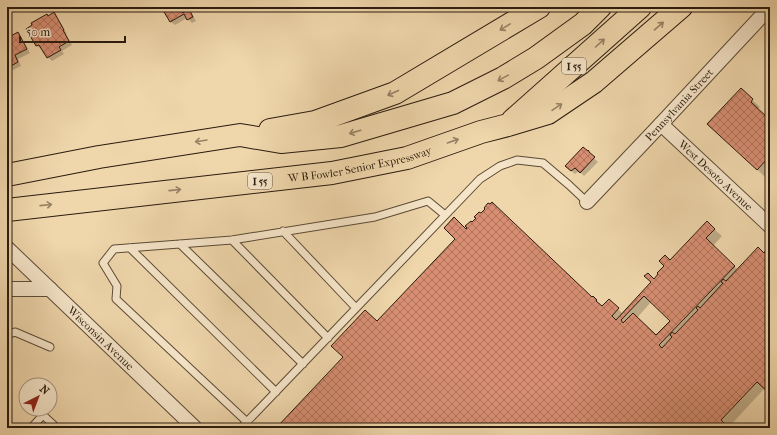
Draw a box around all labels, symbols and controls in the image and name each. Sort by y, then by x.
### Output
scale bar [20,18,125,44]
one-way arrow [653,22,664,31]
one-way arrow [500,23,511,31]
text: 50 m [26,25,50,39]
one-way arrow [594,39,605,48]
road number: I 55 [562,58,586,74]
street label: Pennsylvania Street [643,66,716,144]
one-way arrow [497,75,509,83]
one-way arrow [388,90,400,97]
one-way arrow [551,103,562,111]
one-way arrow [348,129,361,136]
one-way arrow [195,137,208,145]
one-way arrow [447,137,459,145]
street label: West Desoto Avenue [675,137,756,214]
street label: W B Fowler Senior Expressway [286,144,434,185]
road number: I 55 [248,173,272,189]
one-way arrow [168,187,181,194]
one-way arrow [39,201,52,209]
street label: Wisconsin Avenue [64,303,137,373]
north arrow [18,377,58,417]
text: N [37,382,52,398]

